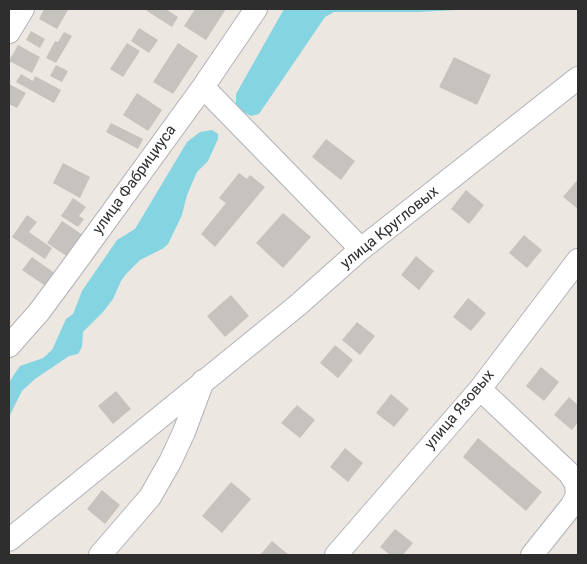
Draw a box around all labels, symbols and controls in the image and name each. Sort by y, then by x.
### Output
street label: улица Фабрициуса [89,122,181,238]
street label: улица Кругловых [337,183,443,273]
street label: улица Язовых [422,367,498,453]

